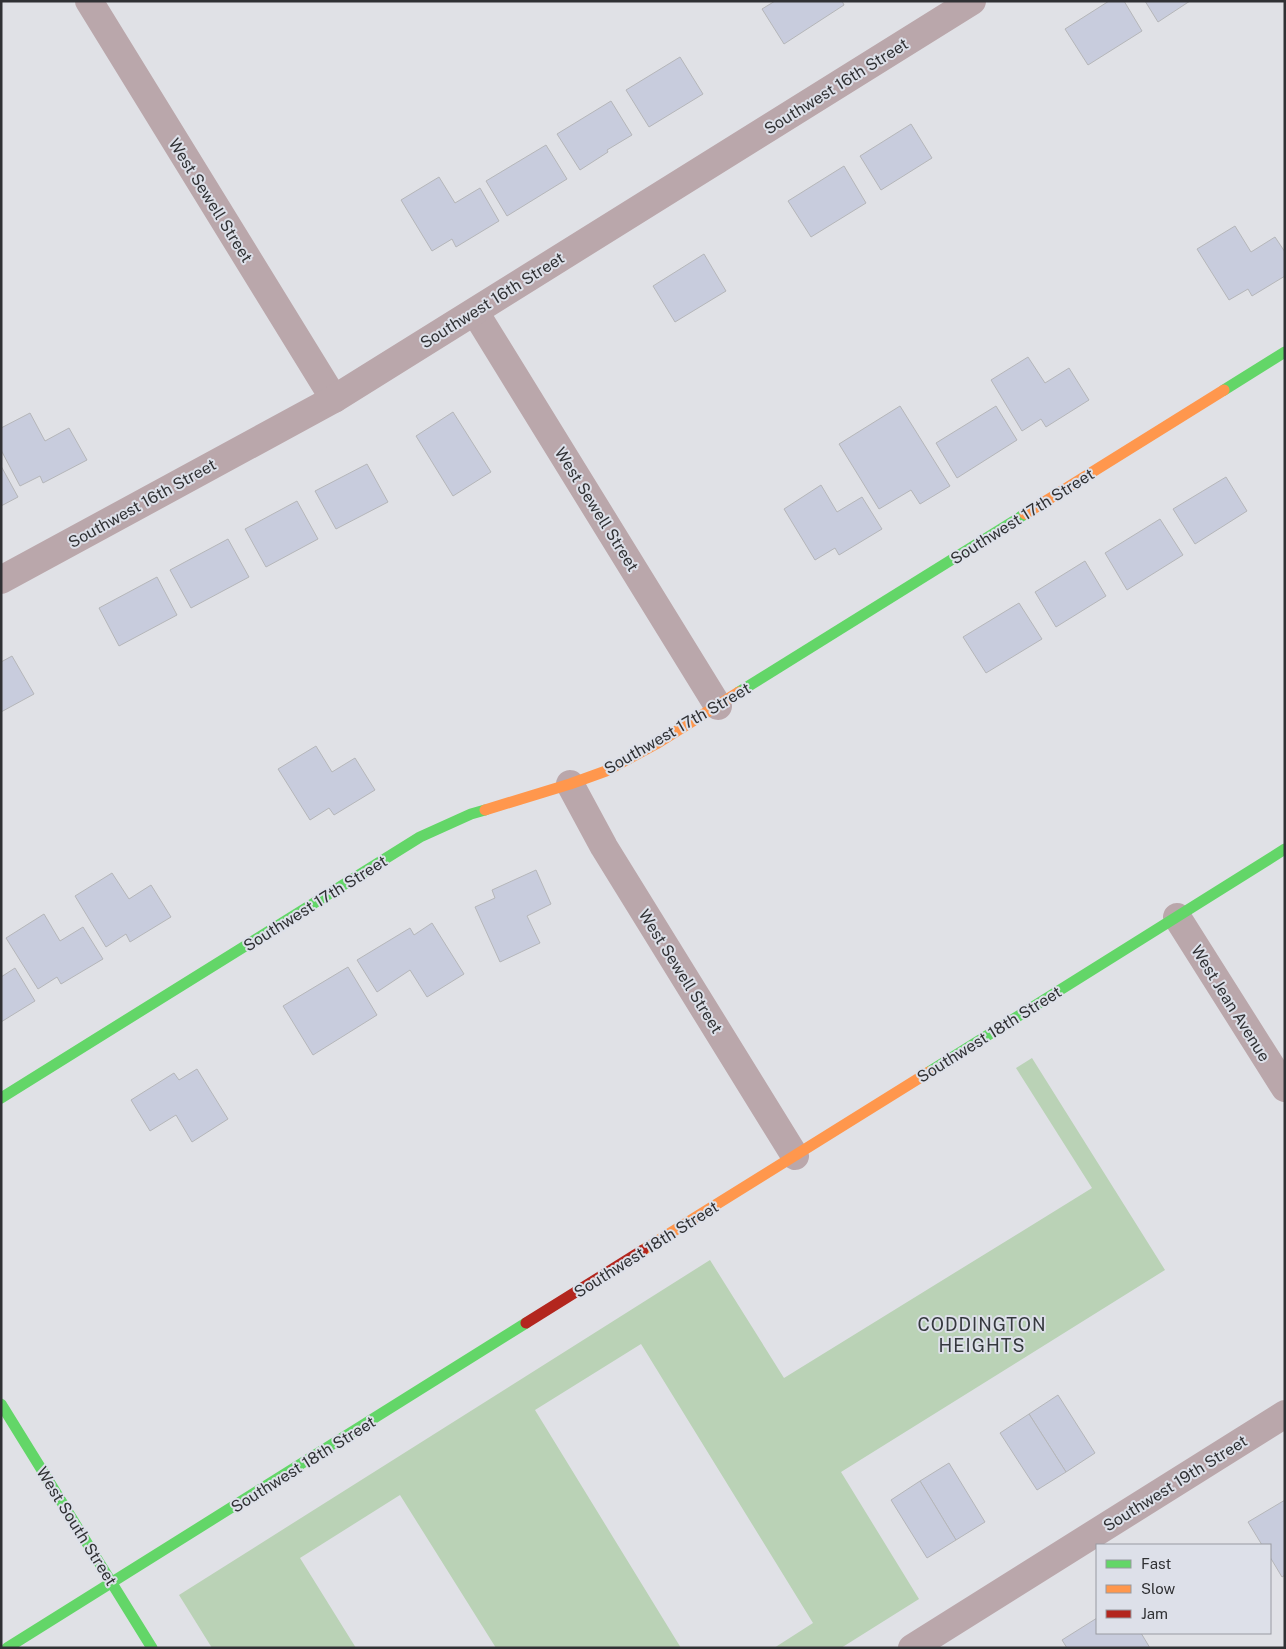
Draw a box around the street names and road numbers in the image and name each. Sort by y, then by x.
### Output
street label: Southwest 16th Street [761,34,912,138]
street label: West Sewell Street [165,135,256,266]
street label: Southwest 16th Street [417,248,568,352]
street label: West Sewell Street [551,444,642,575]
street label: Southwest 16th Street [65,455,219,552]
street label: Southwest 17th Street [947,464,1098,568]
street label: Southwest 17th Street [601,679,754,778]
street label: Southwest 17th Street [240,851,391,955]
street label: West Sewell Street [635,906,726,1037]
street label: West Jean Avenue [1187,942,1274,1065]
street label: Southwest 18th Street [914,982,1065,1087]
street label: Southwest 18th Street [571,1197,722,1302]
street label: Southwest 18th Street [228,1412,379,1517]
street label: Southwest 19th Street [1100,1431,1251,1536]
street label: West South Street [32,1463,121,1589]

